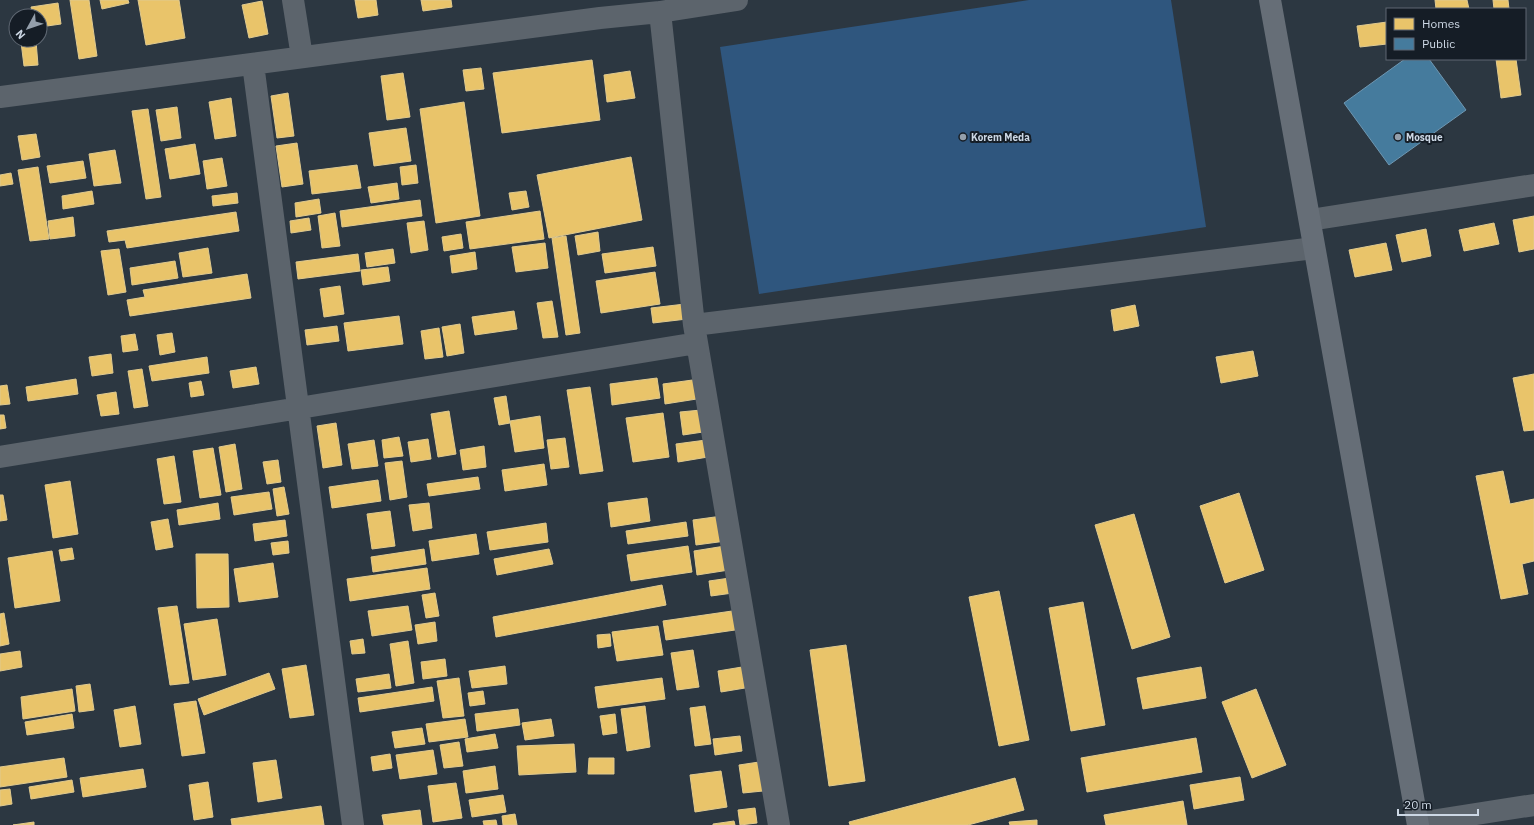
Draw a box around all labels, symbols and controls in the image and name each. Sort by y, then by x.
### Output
north arrow [8,8,48,48]
legend [1386,8,1526,60]
text: Homes [1422,16,1460,31]
text: N [12,27,28,42]
text: Public [1422,36,1455,51]
place label: Korem Meda [971,131,1030,144]
place label: Mosque [1406,131,1443,144]
marker: Korem Meda [958,132,968,142]
marker: Mosque [1393,132,1403,142]
scale bar [1398,791,1478,817]
text: 20 m [1404,797,1432,812]

